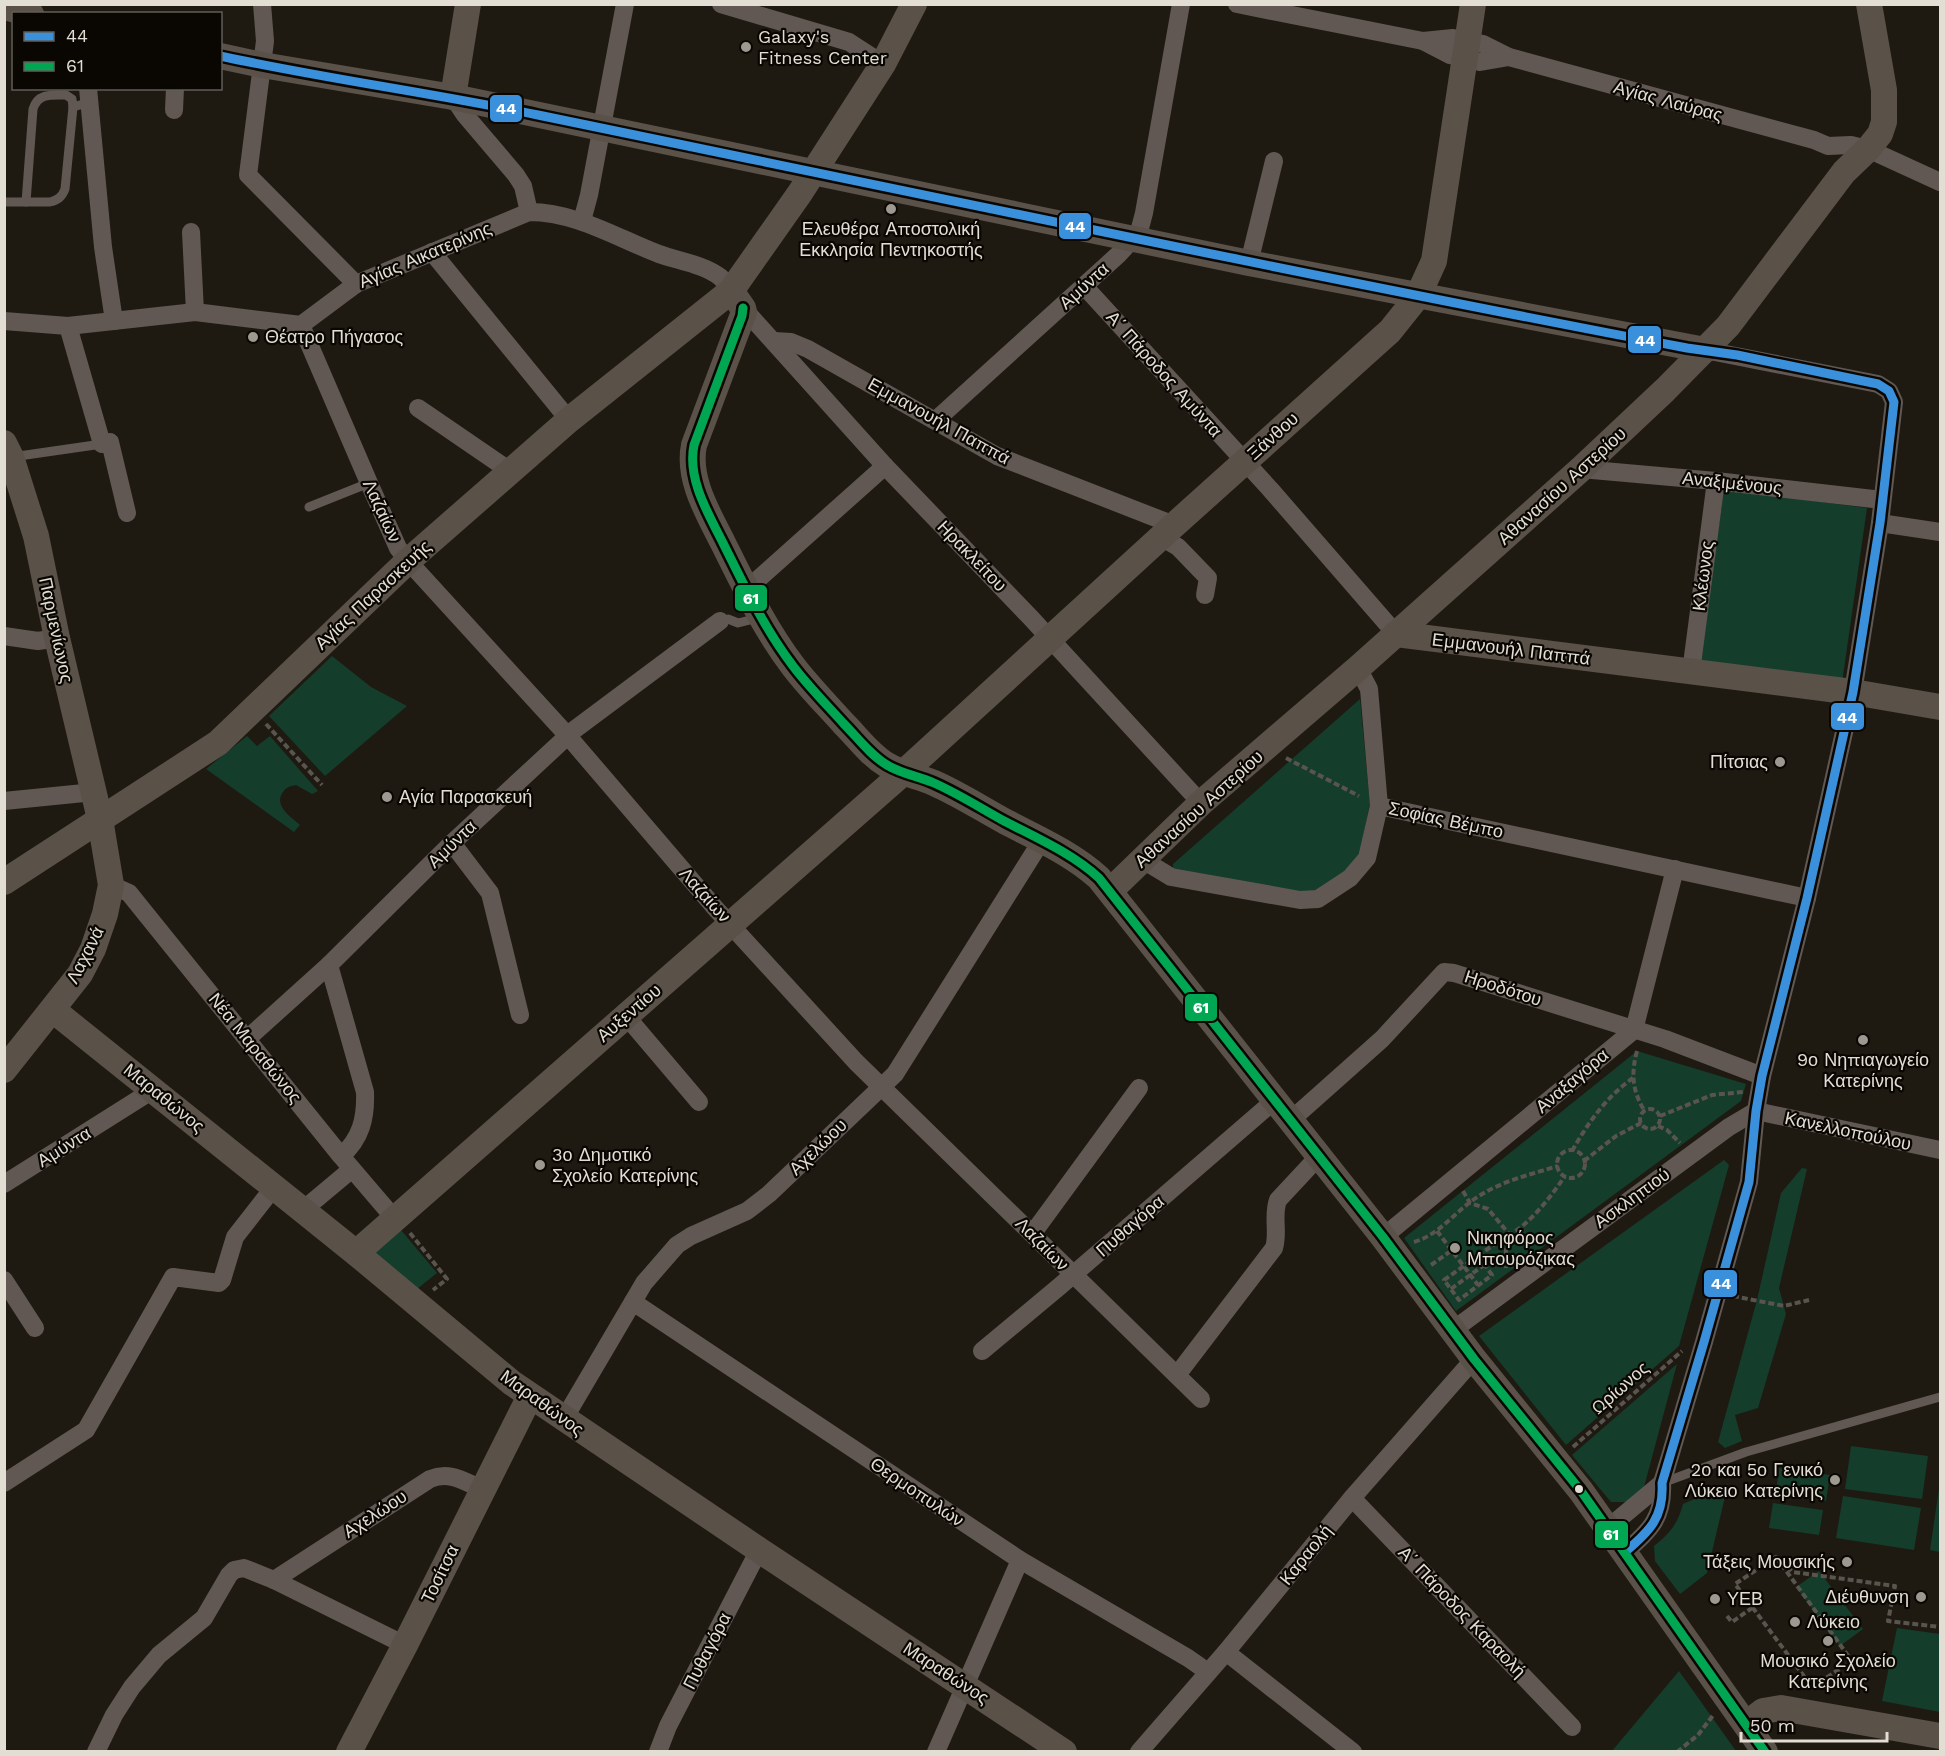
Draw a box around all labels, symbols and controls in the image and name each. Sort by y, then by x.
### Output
legend [12,12,222,90]
text: 44 [66,25,88,46]
place label: Galaxy's Fitness Center [758,26,887,68]
marker: Galaxy's Fitness Center [739,40,753,54]
text: 61 [66,55,84,76]
street label: Αγίας Λαύρας [1612,76,1725,125]
line badge: 44 [489,94,523,123]
text: 44 [496,99,516,118]
marker: Ελευθέρα Αποστολική Εκκλησία Πεντηκοστής [884,202,898,216]
line badge: 44 [1058,212,1092,240]
street label: Αγίας Αικατερίνης [355,217,495,292]
text: 44 [1065,217,1085,236]
place label: Ελευθέρα Αποστολική Εκκλησία Πεντηκοστής [799,218,983,260]
street label: Αμύντα [1055,258,1113,313]
street label: Α΄ Πάροδος Αμύντα [1102,306,1226,441]
line badge: 44 [1627,325,1662,354]
place label: Θέατρο Πήγασος [265,326,403,347]
marker: Θέατρο Πήγασος [246,330,260,344]
text: 44 [1635,331,1655,350]
street label: Εμμανουήλ Παππά [865,373,1014,468]
street label: Ξάνθου [1243,407,1302,464]
street label: Αθανασίου Αστερίου [1493,423,1630,549]
street label: Αναξιμένους [1681,467,1783,498]
street label: Λαζαίων [359,476,406,545]
street label: Ηρακλείτου [933,516,1011,595]
street label: Αγίας Παρασκευής [310,535,435,654]
street label: Κλέωνος [1688,539,1717,612]
street label: Παρμενίωνος [35,575,78,685]
line badge: 61 [734,584,768,612]
text: 61 [743,589,759,608]
street label: Εμμανουήλ Παππά [1431,628,1591,669]
line badge: 44 [1830,702,1865,731]
text: 44 [1837,708,1857,727]
street label: Αθανασίου Αστερίου [1130,746,1267,872]
place label: Πίτσιας [1710,751,1768,772]
marker: Πίτσιας [1773,755,1787,769]
place label: Αγία Παρασκευή [399,786,532,807]
marker: Αγία Παρασκευή [380,790,394,804]
street label: Σοφίας Βέμπο [1387,797,1505,842]
street label: Αμύντα [423,815,480,872]
street label: Λαζαίων [675,863,735,926]
street label: Λαχανά [61,923,108,987]
street label: Ηροδότου [1462,965,1544,1010]
street label: Αυξεντίου [592,979,665,1046]
street label: Νέα Μαραθώνος [205,988,306,1107]
line badge: 61 [1184,993,1218,1022]
text: 61 [1193,998,1209,1017]
marker: 9ο Νηπιαγωγείο Κατερίνης [1856,1033,1870,1047]
street label: Αναξαγόρα [1531,1044,1612,1117]
place label: 9ο Νηπιαγωγείο Κατερίνης [1797,1049,1929,1091]
street label: Μαραθώνος [120,1059,209,1137]
street label: Κανελλοπούλου [1783,1107,1913,1154]
street label: Αχελώου [785,1114,851,1179]
street label: Αμύντα [33,1122,94,1171]
place label: 3ο Δημοτικό Σχολείο Κατερίνης [552,1144,699,1186]
marker: 3ο Δημοτικό Σχολείο Κατερίνης [533,1158,547,1172]
street label: Ασκληπιού [1590,1163,1674,1232]
street label: Πυθαγόρα [1091,1190,1168,1261]
street label: Λαζαίων [1011,1213,1073,1275]
place label: Νικηφόρος Μπουρόζικας [1467,1227,1575,1269]
marker: Νικηφόρος Μπουρόζικας [1448,1241,1462,1255]
line badge: 44 [1703,1269,1738,1298]
text: 44 [1711,1274,1731,1293]
street label: Ωρίωνος [1587,1357,1653,1418]
street label: Μαραθώνος [497,1365,588,1440]
street label: Θερμοπυλών [866,1453,968,1531]
place label: 2ο και 5ο Γενικό Λύκειο Κατερίνης [1685,1459,1823,1501]
marker: 2ο και 5ο Γενικό Λύκειο Κατερίνης [1828,1473,1842,1487]
unlabelled marker [1573,1483,1585,1495]
street label: Αχελώου [339,1485,411,1542]
street label: Καραολή [1275,1520,1336,1589]
line badge: 61 [1594,1520,1629,1549]
text: 61 [1603,1525,1619,1544]
street label: Τοσίτσα [416,1541,463,1606]
street label: Α΄ Πάροδος Καραολή [1394,1542,1530,1682]
place label: Τάξεις Μουσικής [1703,1551,1835,1572]
marker: Τάξεις Μουσικής [1840,1555,1854,1569]
place label: Διέυθυνση [1825,1586,1909,1607]
place label: ΥΕΒ [1727,1588,1763,1609]
marker: Διέυθυνση [1914,1590,1928,1604]
marker: ΥΕΒ [1708,1592,1722,1606]
street label: Πυθαγόρα [678,1609,735,1692]
place label: Λύκειο [1807,1611,1860,1632]
marker: Λύκειο [1788,1615,1802,1629]
marker: Μουσικό Σχολείο Κατερίνης [1821,1634,1835,1648]
street label: Μαραθώνος [900,1637,993,1708]
place label: Μουσικό Σχολείο Κατερίνης [1760,1650,1896,1692]
scale bar [1741,1705,1886,1743]
text: 50 m [1750,1715,1795,1736]

